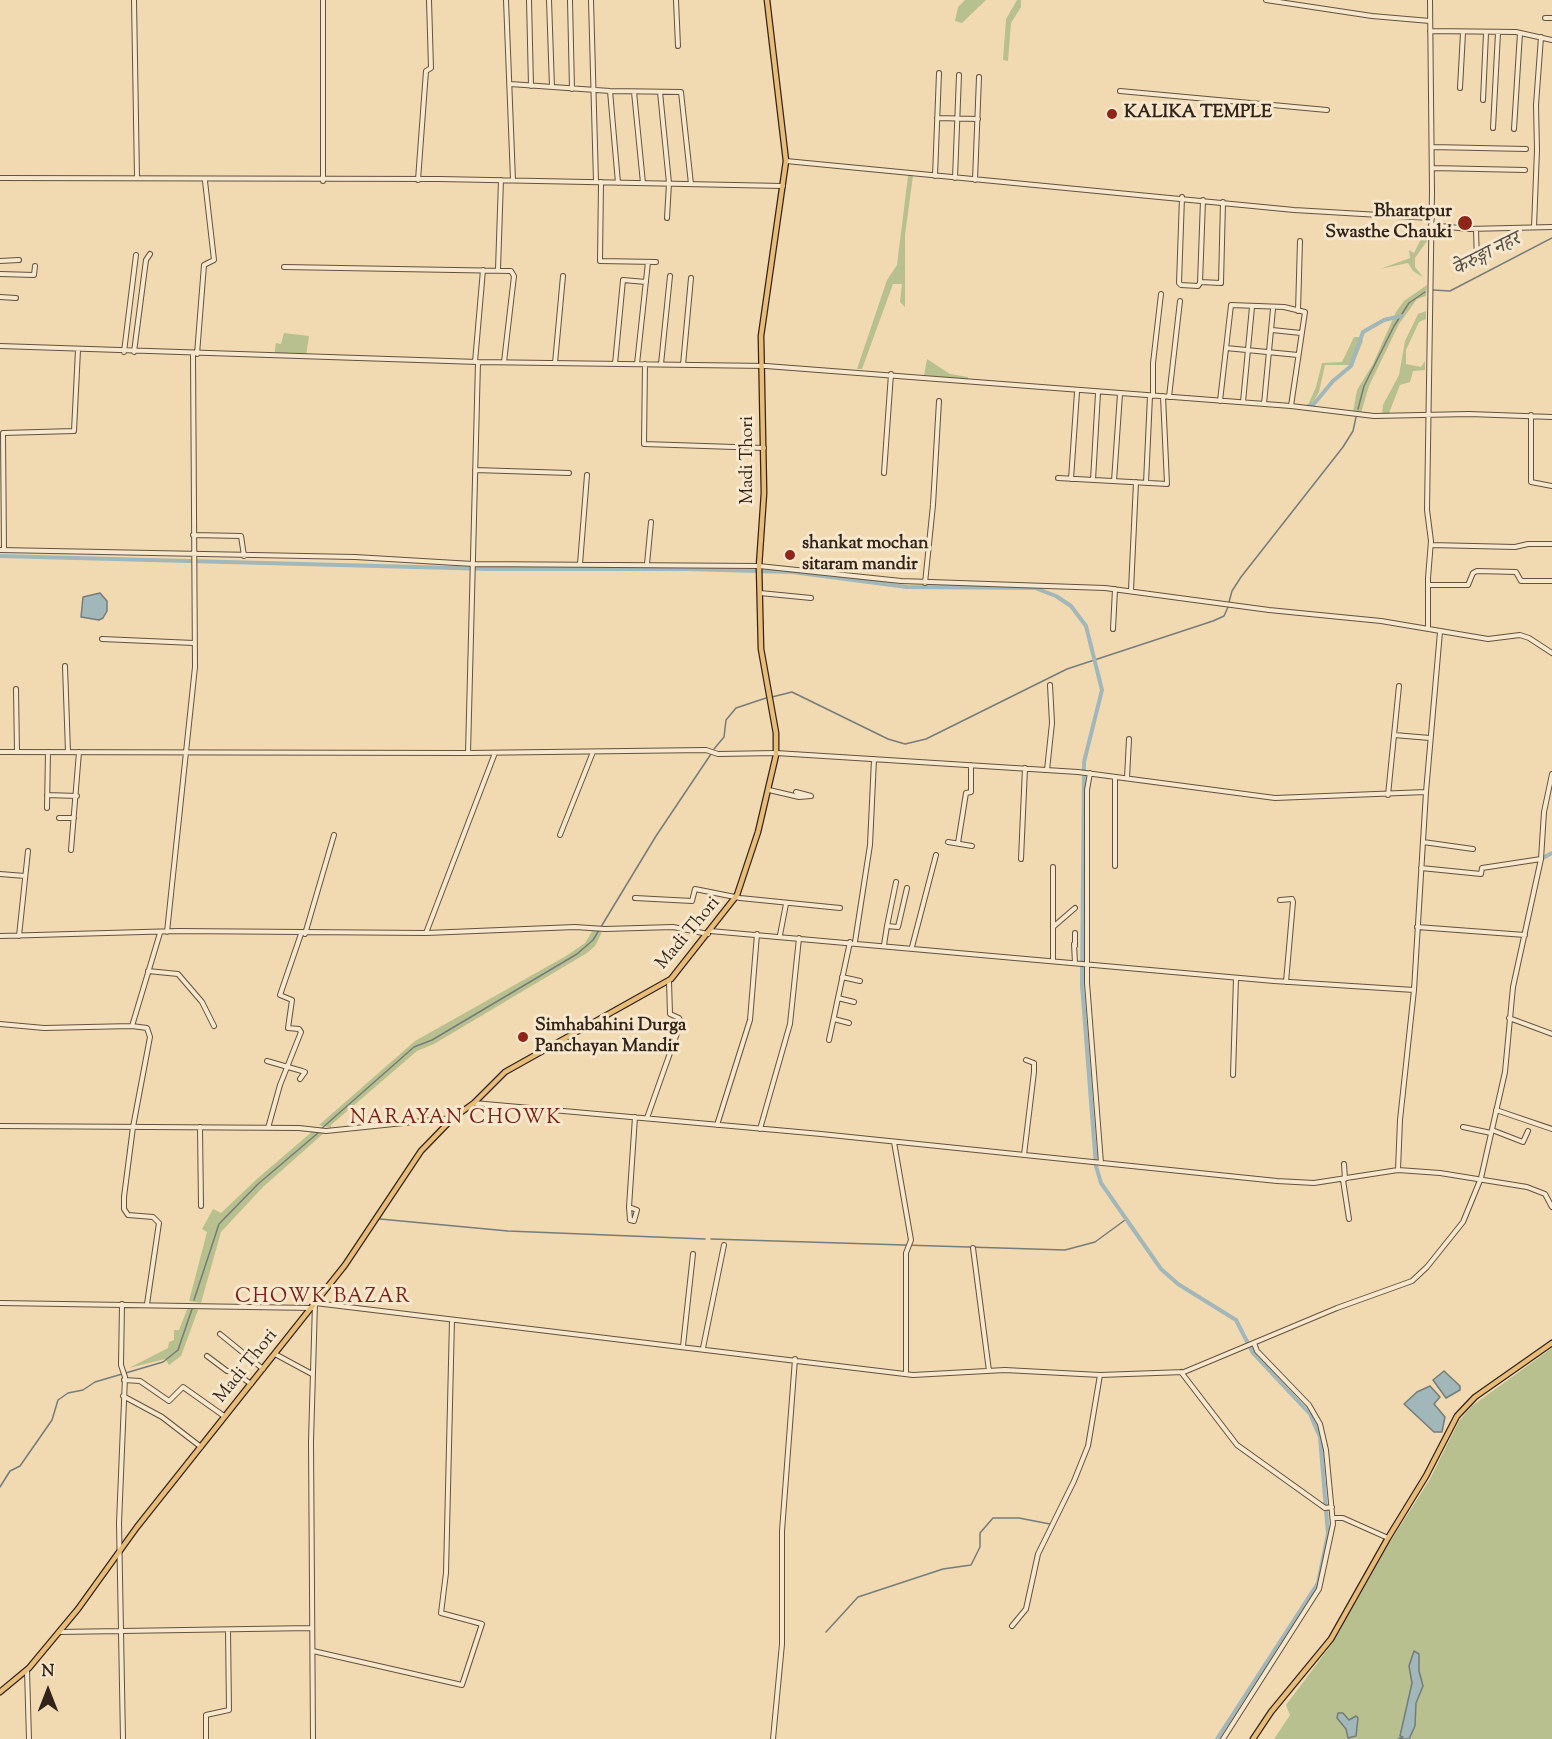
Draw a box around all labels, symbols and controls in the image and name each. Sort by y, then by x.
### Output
place label: KALIKA TEMPLE [1124,103,1272,125]
marker: KALIKA TEMPLE [1105,107,1119,121]
place label: Bharatpur Swasthe Chauki [1325,202,1452,244]
marker: Bharatpur Swasthe Chauki [1456,214,1474,232]
water label: केरुङ्गा नहर [1449,229,1525,283]
street label: Madi Thori [738,416,760,504]
place label: shankat mochan sitaram mandir [802,534,929,576]
marker: shankat mochan sitaram mandir [783,548,797,562]
street label: Madi Thori [652,893,726,975]
place label: Simhabahini Durga Panchayan Mandir [535,1016,686,1058]
marker: Simhabahini Durga Panchayan Mandir [516,1030,530,1044]
district label: NARAYAN CHOWK [350,1108,562,1132]
district label: CHOWK BAZAR [235,1287,411,1311]
street label: Madi Thori [211,1326,283,1408]
north arrow [18,1661,78,1721]
text: N [42,1661,54,1684]

